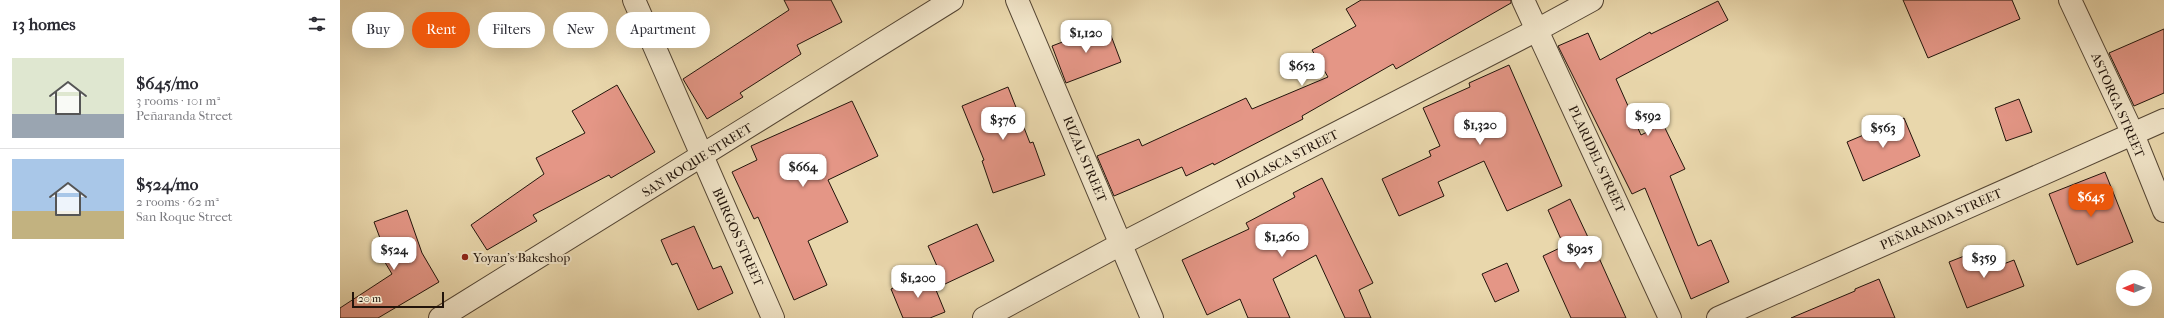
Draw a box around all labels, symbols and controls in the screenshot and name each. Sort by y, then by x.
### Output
chip: Buy [352,12,404,48]
chip: Rent [412,12,470,48]
chip: Filters [478,12,545,48]
chip: New [553,12,608,48]
chip: Apartment [616,12,710,48]
icon: filters [306,13,328,35]
text: 13 homes [12,14,75,34]
pin: $1,120 [1053,20,1119,54]
text: $1,120 [1070,25,1102,40]
street label: ASTORGA STREET [2088,49,2148,160]
pin: $652 [1278,53,1326,87]
text: $652 [1289,58,1315,73]
text: $645/mo [136,73,198,93]
icon: home [44,74,92,122]
text: 3 rooms · 101 m² [136,93,220,108]
street label: PLARIDEL STREET [1566,103,1629,215]
pin: $592 [1624,103,1672,137]
pin: $376 [979,107,1027,141]
text: Peñaranda Street [136,108,233,123]
text: $592 [1635,108,1661,123]
text: $376 [990,112,1016,127]
pin: $1,320 [1447,112,1513,146]
street label: RIZAL STREET [1060,114,1110,204]
pin: $563 [1859,115,1907,149]
text: $1,320 [1463,117,1497,132]
street label: SAN ROQUE STREET [639,120,755,200]
text: $563 [1870,120,1896,135]
street label: HOLASCA STREET [1233,127,1341,191]
pin: $664 [779,154,827,188]
text: $664 [789,159,817,174]
text: $524/mo [136,174,198,194]
icon: home [44,175,92,223]
pin: $645 [2067,184,2115,218]
street label: PEÑARANDA STREET [1878,185,2004,253]
street label: BURGOS STREET [710,186,767,289]
text: $645 [2077,189,2105,204]
text: 2 rooms · 62 m² [136,194,219,209]
text: San Roque Street [136,209,232,224]
pin: $1,260 [1249,224,1315,258]
text: $1,260 [1264,229,1300,244]
pin: $925 [1556,236,1604,270]
pin: $524 [370,237,418,271]
text: $925 [1567,241,1593,256]
text: $524 [380,242,408,257]
pin: $359 [1960,245,2008,279]
place label: Yoyan's Bakeshop [472,250,570,265]
text: $359 [1972,250,1996,265]
marker: Yoyan's Bakeshop [460,252,470,262]
pin: $1,200 [885,265,951,299]
text: $1,200 [900,270,936,285]
north arrow [2116,270,2152,306]
map controls [2116,270,2152,306]
scale bar [352,290,444,309]
text: 20 m [358,292,381,305]

